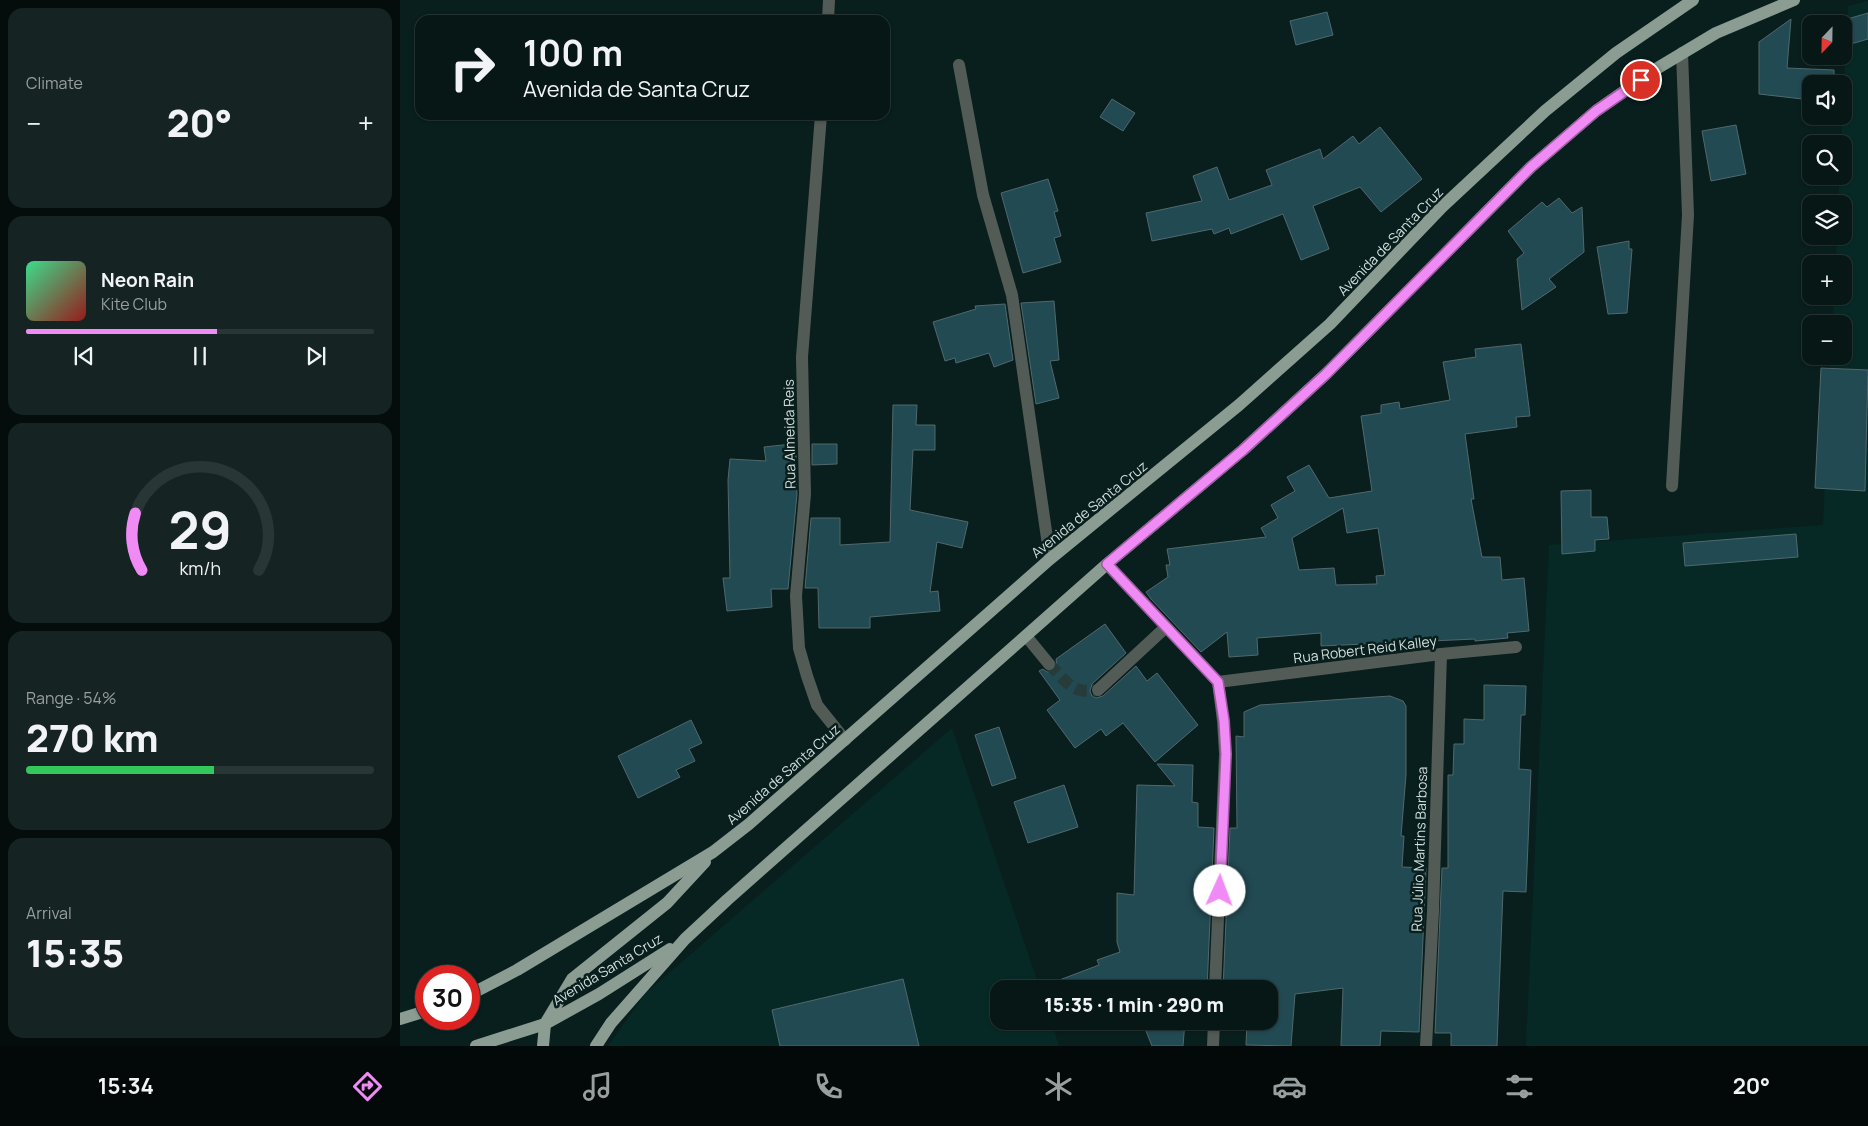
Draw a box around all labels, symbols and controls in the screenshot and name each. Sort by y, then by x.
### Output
north arrow [1802,15,1852,65]
map controls [1802,15,1852,365]
text: 100 m [523,29,623,77]
icon: right [440,35,505,100]
pin [1620,59,1662,101]
icon: arrive [1627,66,1655,94]
text: Climate [26,72,83,94]
text: Avenida de Santa Cruz [523,74,750,104]
button: sound [1802,75,1852,125]
text: 20° [167,96,232,148]
text: − [26,104,41,142]
text: + [358,104,374,142]
button: search [1802,135,1852,185]
street label: Avenida de Santa Cruz [1333,182,1447,300]
button: layers [1802,195,1852,245]
button: + [1802,255,1852,305]
text: Neon Rain [101,267,194,293]
text: Kite Club [101,293,167,315]
button: − [1802,315,1852,365]
icon: previous [70,342,98,370]
icon: pause [186,342,214,370]
icon: next [302,342,330,370]
street label: Rua Almeida Reis [779,379,799,489]
street label: Avenida de Santa Cruz [1027,456,1151,562]
text: 29 [168,494,232,565]
text: km/h [179,556,221,580]
street label: Rua Robert Reid Kalley [1292,631,1438,667]
text: Range · 54% [26,687,116,709]
text: 270 km [26,711,159,763]
street label: Avenida de Santa Cruz [722,719,844,829]
street label: Rua Júlio Martins Barbosa [1407,766,1431,932]
position arrow [1193,864,1245,916]
text: Arrival [26,902,72,924]
text: 15:35 [26,926,124,978]
street label: Avenida Santa Cruz [548,929,666,1009]
speed limit sign: 30 [415,965,480,1030]
text: 15:35 · 1 min · 290 m [1044,992,1224,1018]
icon: directions [350,1069,385,1104]
icon: music [580,1069,615,1104]
icon: phone [811,1069,846,1104]
icon: climate [1041,1069,1076,1104]
icon: car [1272,1069,1307,1104]
icon: filters [1502,1069,1537,1104]
text: 15:34 [98,1071,154,1101]
text: 20° [1733,1071,1770,1101]

